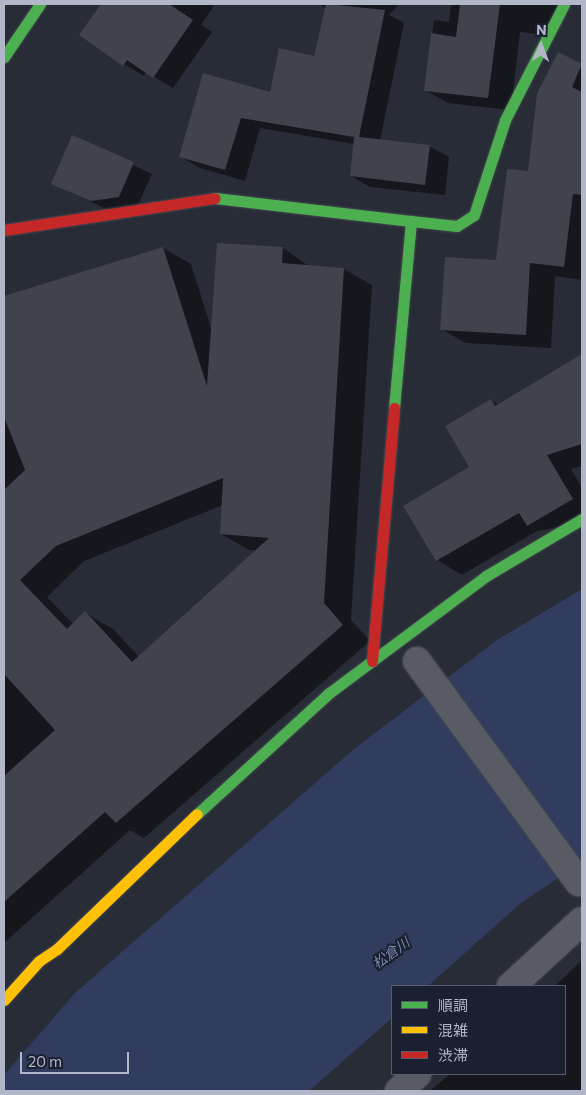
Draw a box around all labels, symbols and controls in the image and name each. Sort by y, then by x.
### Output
north arrow [516,20,566,70]
text: N [536,21,547,38]
water label: 松倉川 [369,934,413,972]
legend [391,985,566,1075]
text: 順調 [438,996,468,1014]
text: 混雑 [438,1021,468,1039]
scale bar [22,1042,131,1074]
text: 渋滞 [438,1046,468,1064]
text: 20 m [28,1052,62,1070]

